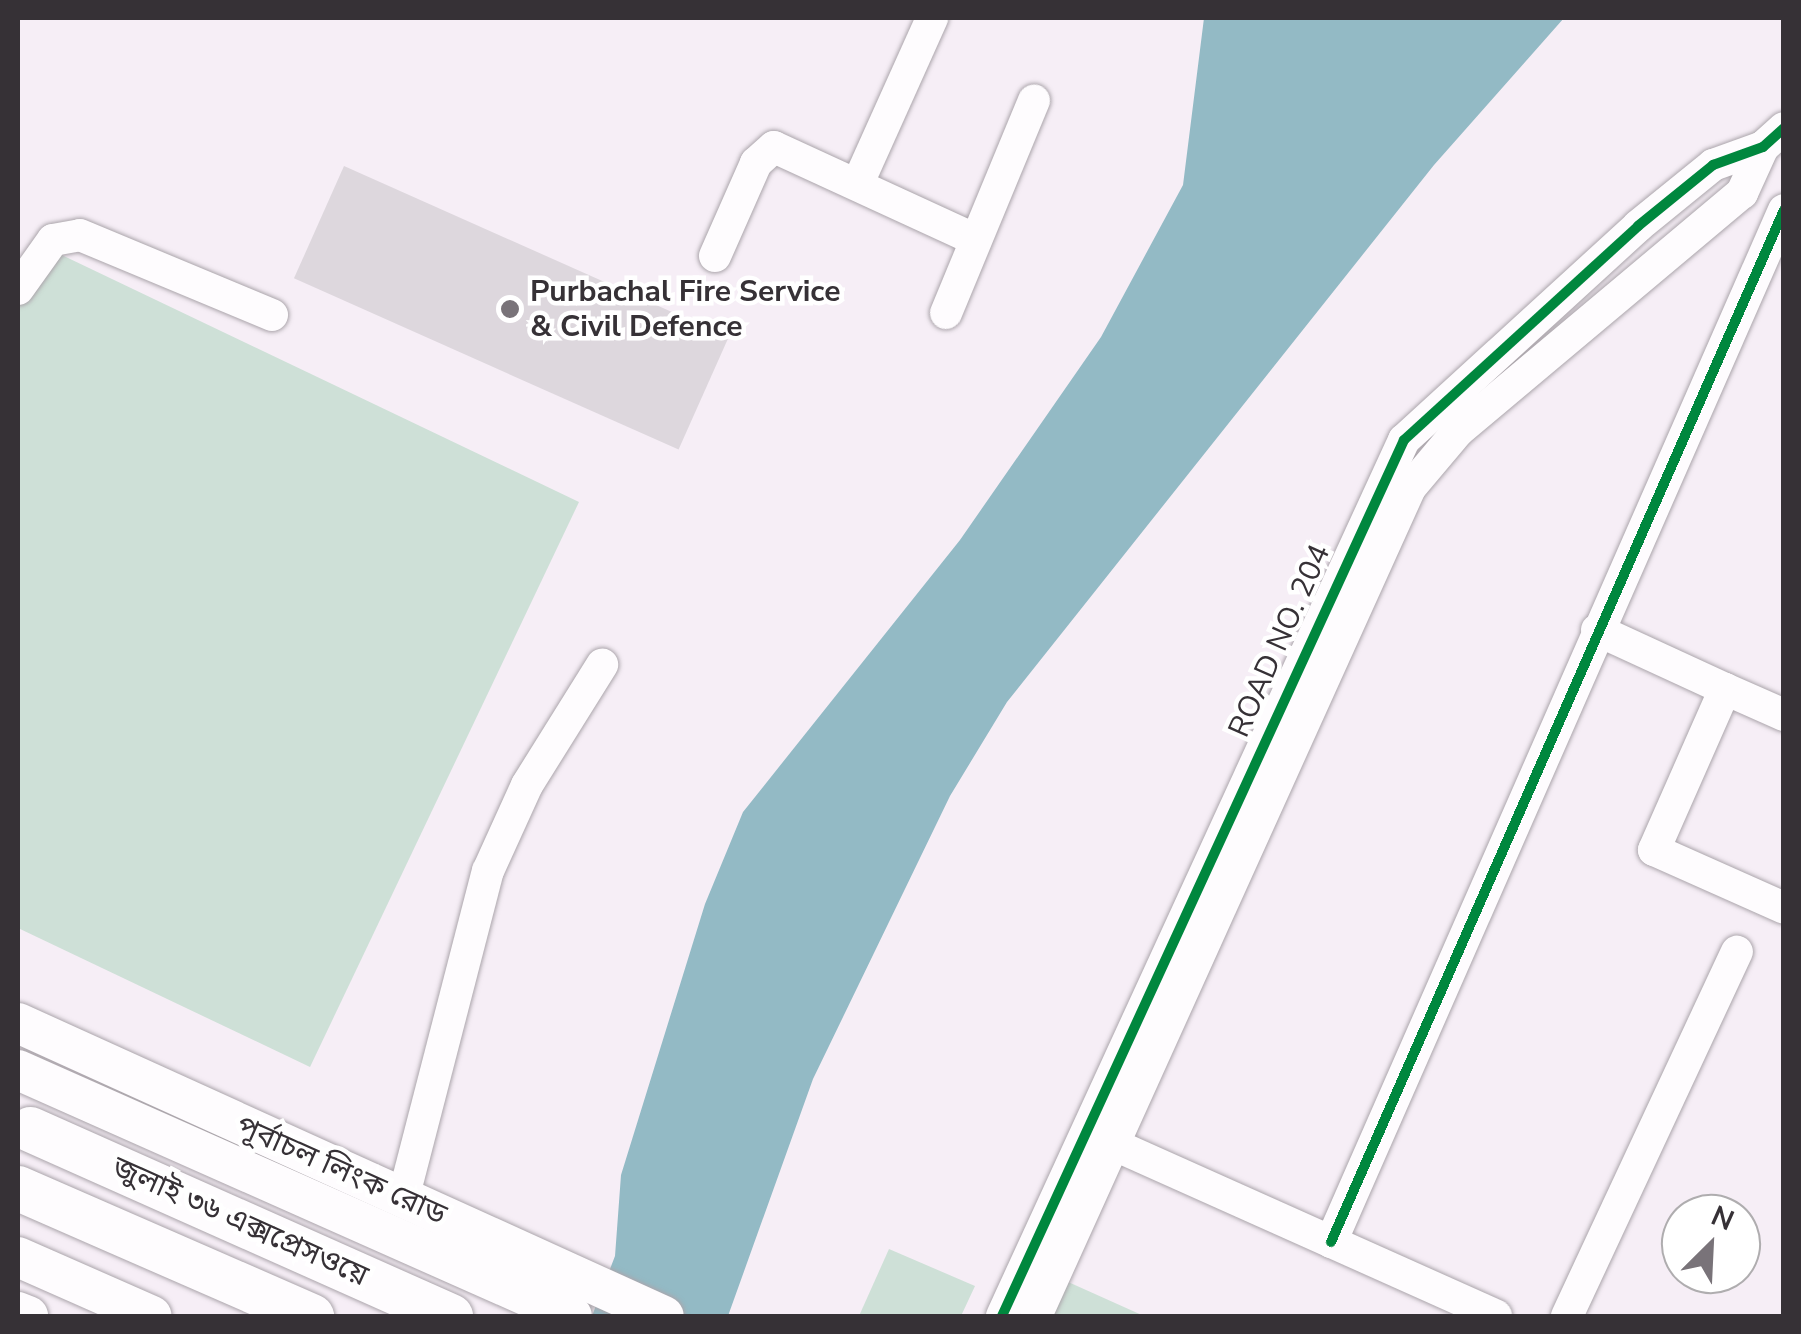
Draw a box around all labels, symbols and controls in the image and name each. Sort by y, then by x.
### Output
place label: Purbachal Fire Service & Civil Defence [530,274,840,344]
marker: Purbachal Fire Service & Civil Defence [499,298,521,320]
street label: ROAD NO. 204 [1221,539,1339,743]
street label: পূর্বাচল লিংক রোড [230,1109,452,1233]
street label: জুলাই ৩৬ এক্সপ্রেসওয়ে [107,1150,373,1294]
north arrow [1661,1194,1761,1294]
text: N [1705,1197,1740,1240]

